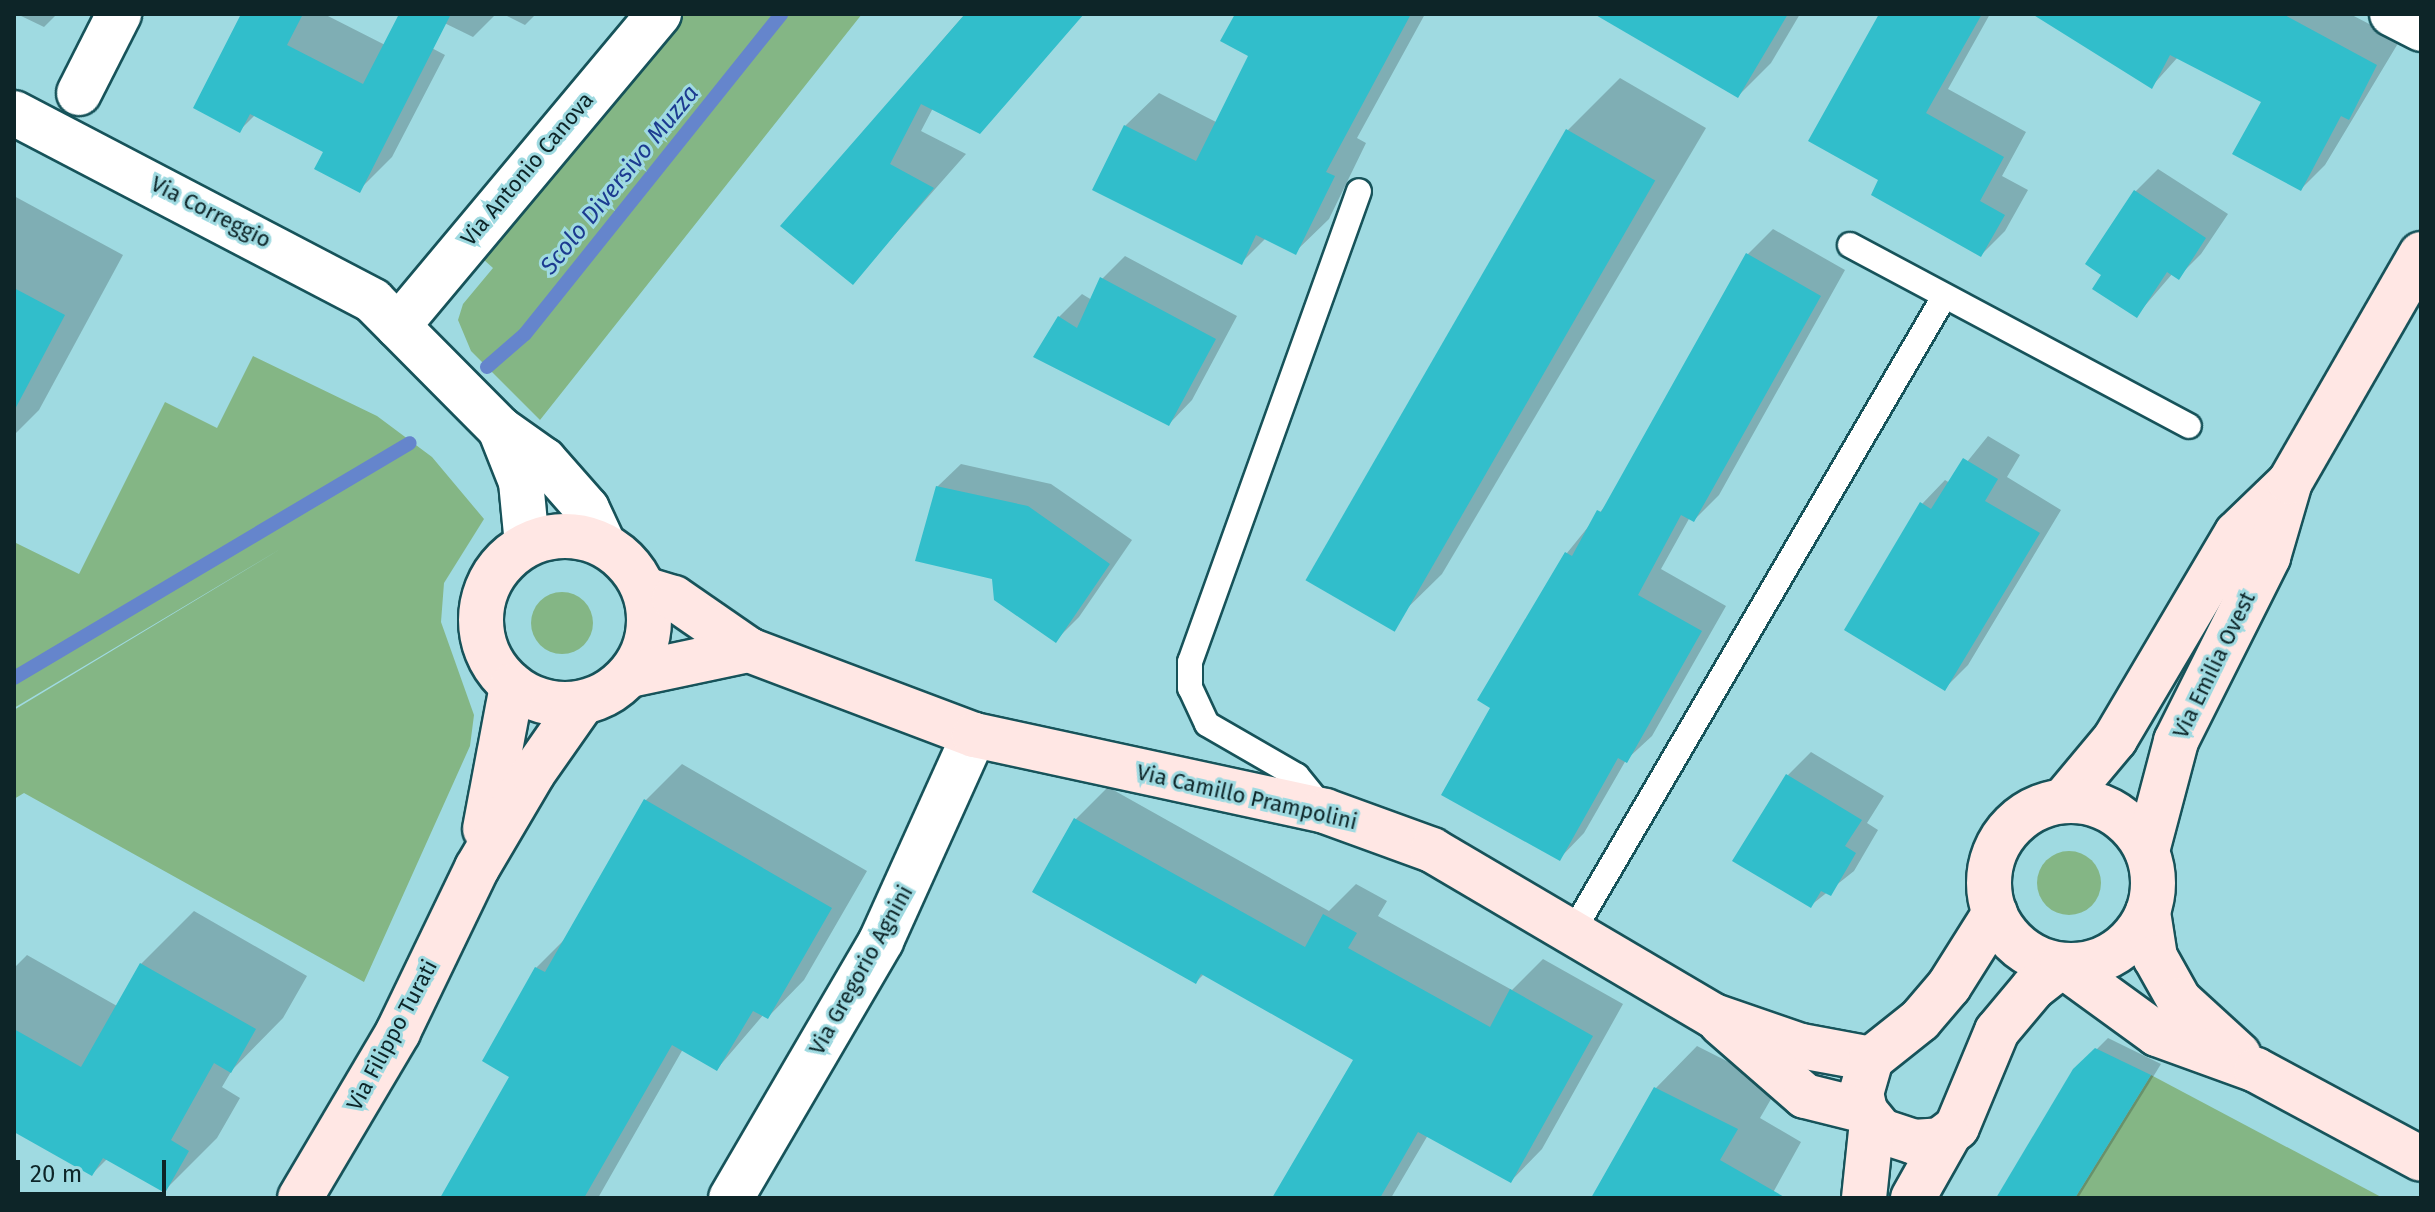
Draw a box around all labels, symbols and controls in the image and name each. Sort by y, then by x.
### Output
water label: Scolo Diversivo Muzza [535,80,705,280]
street label: Via Antonio Canova [455,87,599,251]
street label: Via Correggio [147,170,275,254]
street label: Via Emilia Ovest [2167,588,2261,742]
street label: Via Camillo Prampolini [1134,759,1360,835]
street label: Via Gregorio Agnini [804,881,918,1059]
street label: Via Filippo Turati [341,955,443,1115]
scale bar [20,1144,170,1194]
text: 20 m [30,1160,82,1188]

